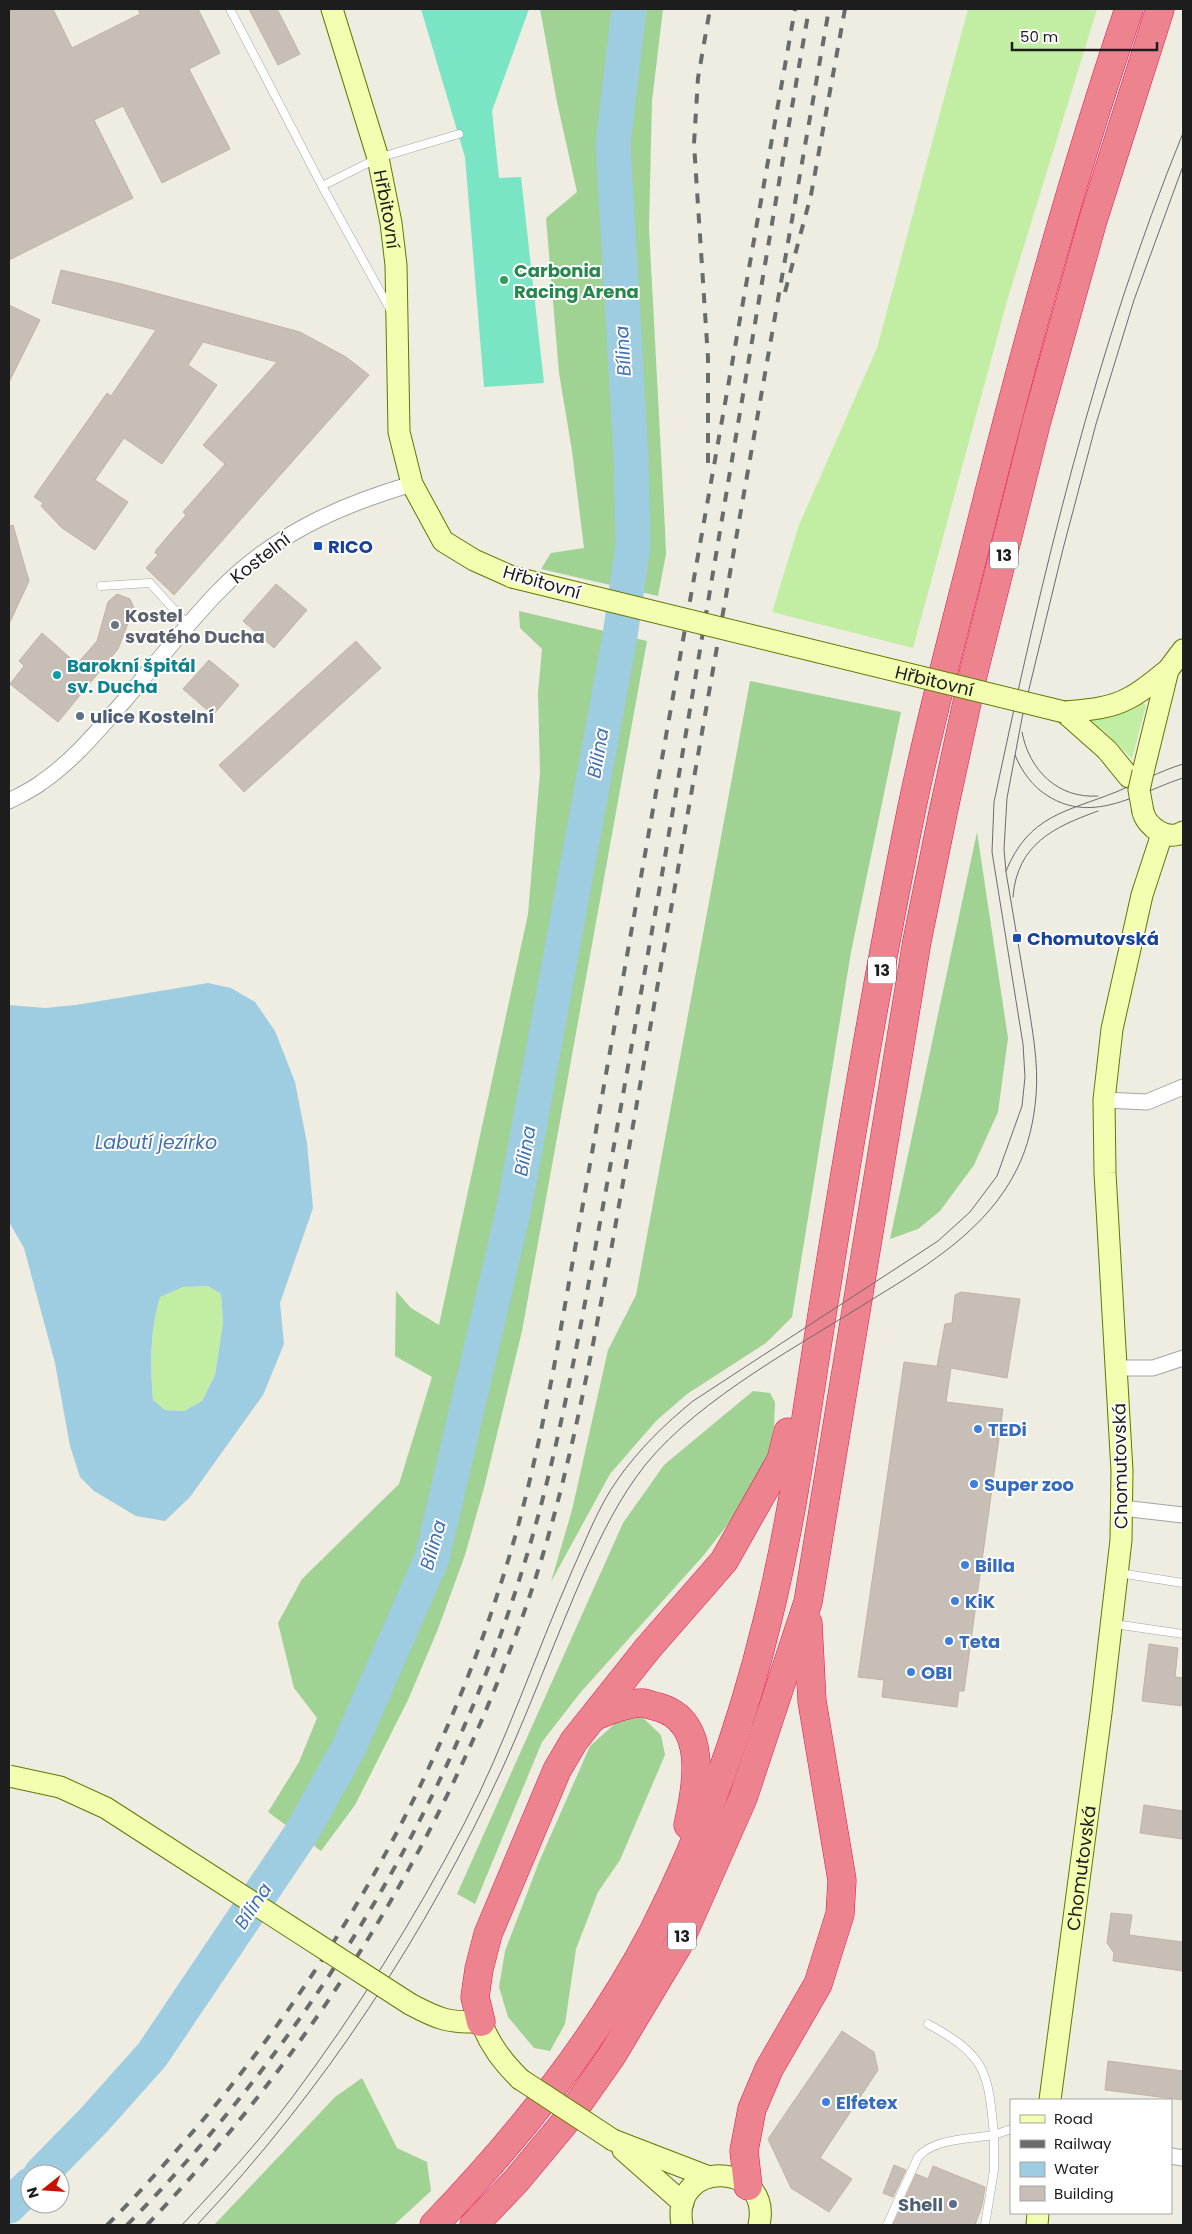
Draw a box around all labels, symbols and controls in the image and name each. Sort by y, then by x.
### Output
scale bar [1012,20,1157,52]
text: 50 m [1020,26,1058,47]
street label: Hřbitovní [368,167,406,250]
place label: Carbonia Racing Arena [514,258,639,304]
marker: Carbonia Racing Arena [498,274,510,286]
water label: Bílina [608,325,638,377]
street label: Kostelní [225,527,295,589]
place label: RICO [328,534,373,559]
marker: RICO [312,540,324,552]
road number: 13 [990,542,1018,568]
street label: Hřbitovní [500,559,584,605]
place label: Kostel svatého Ducha [125,603,265,649]
marker: Kostel svatého Ducha [109,619,121,631]
place label: Barokní špitál sv. Ducha [67,653,196,699]
street label: Hřbitovní [893,659,976,702]
marker: Barokní špitál sv. Ducha [51,669,63,681]
place label: ulice Kostelní [90,704,214,729]
marker: ulice Kostelní [74,710,86,722]
water label: Bílina [580,726,616,780]
place label: Chomutovská [1027,926,1159,951]
marker: Chomutovská [1011,932,1023,944]
road number: 13 [868,956,896,984]
water label: Bílina [507,1124,543,1178]
water label: Labutí jezírko [95,1129,217,1156]
street label: Chomutovská [1106,1403,1134,1529]
place label: TEDi [988,1417,1027,1442]
marker: TEDi [972,1423,984,1435]
place label: Super zoo [984,1472,1074,1497]
marker: Super zoo [968,1478,980,1490]
water label: Bílina [413,1517,453,1573]
place label: Billa [975,1553,1015,1578]
marker: Billa [959,1559,971,1571]
place label: KiK [965,1589,996,1614]
marker: KiK [949,1595,961,1607]
place label: Teta [959,1629,1000,1654]
marker: Teta [943,1635,955,1647]
place label: OBI [921,1660,952,1685]
marker: OBI [905,1666,917,1678]
street label: Chomutovská [1060,1804,1101,1932]
water label: Bílina [228,1877,278,1935]
road number: 13 [668,1922,696,1950]
place label: Elfetex [836,2090,898,2115]
marker: Elfetex [820,2096,832,2108]
legend [1010,2099,1172,2214]
text: Road [1054,2108,1093,2129]
text: Railway [1054,2133,1112,2154]
text: Water [1054,2158,1100,2179]
north arrow [20,2164,70,2214]
text: Building [1054,2183,1114,2204]
text: N [21,2185,44,2201]
place label: Shell [898,2192,943,2217]
marker: Shell [947,2198,959,2210]

